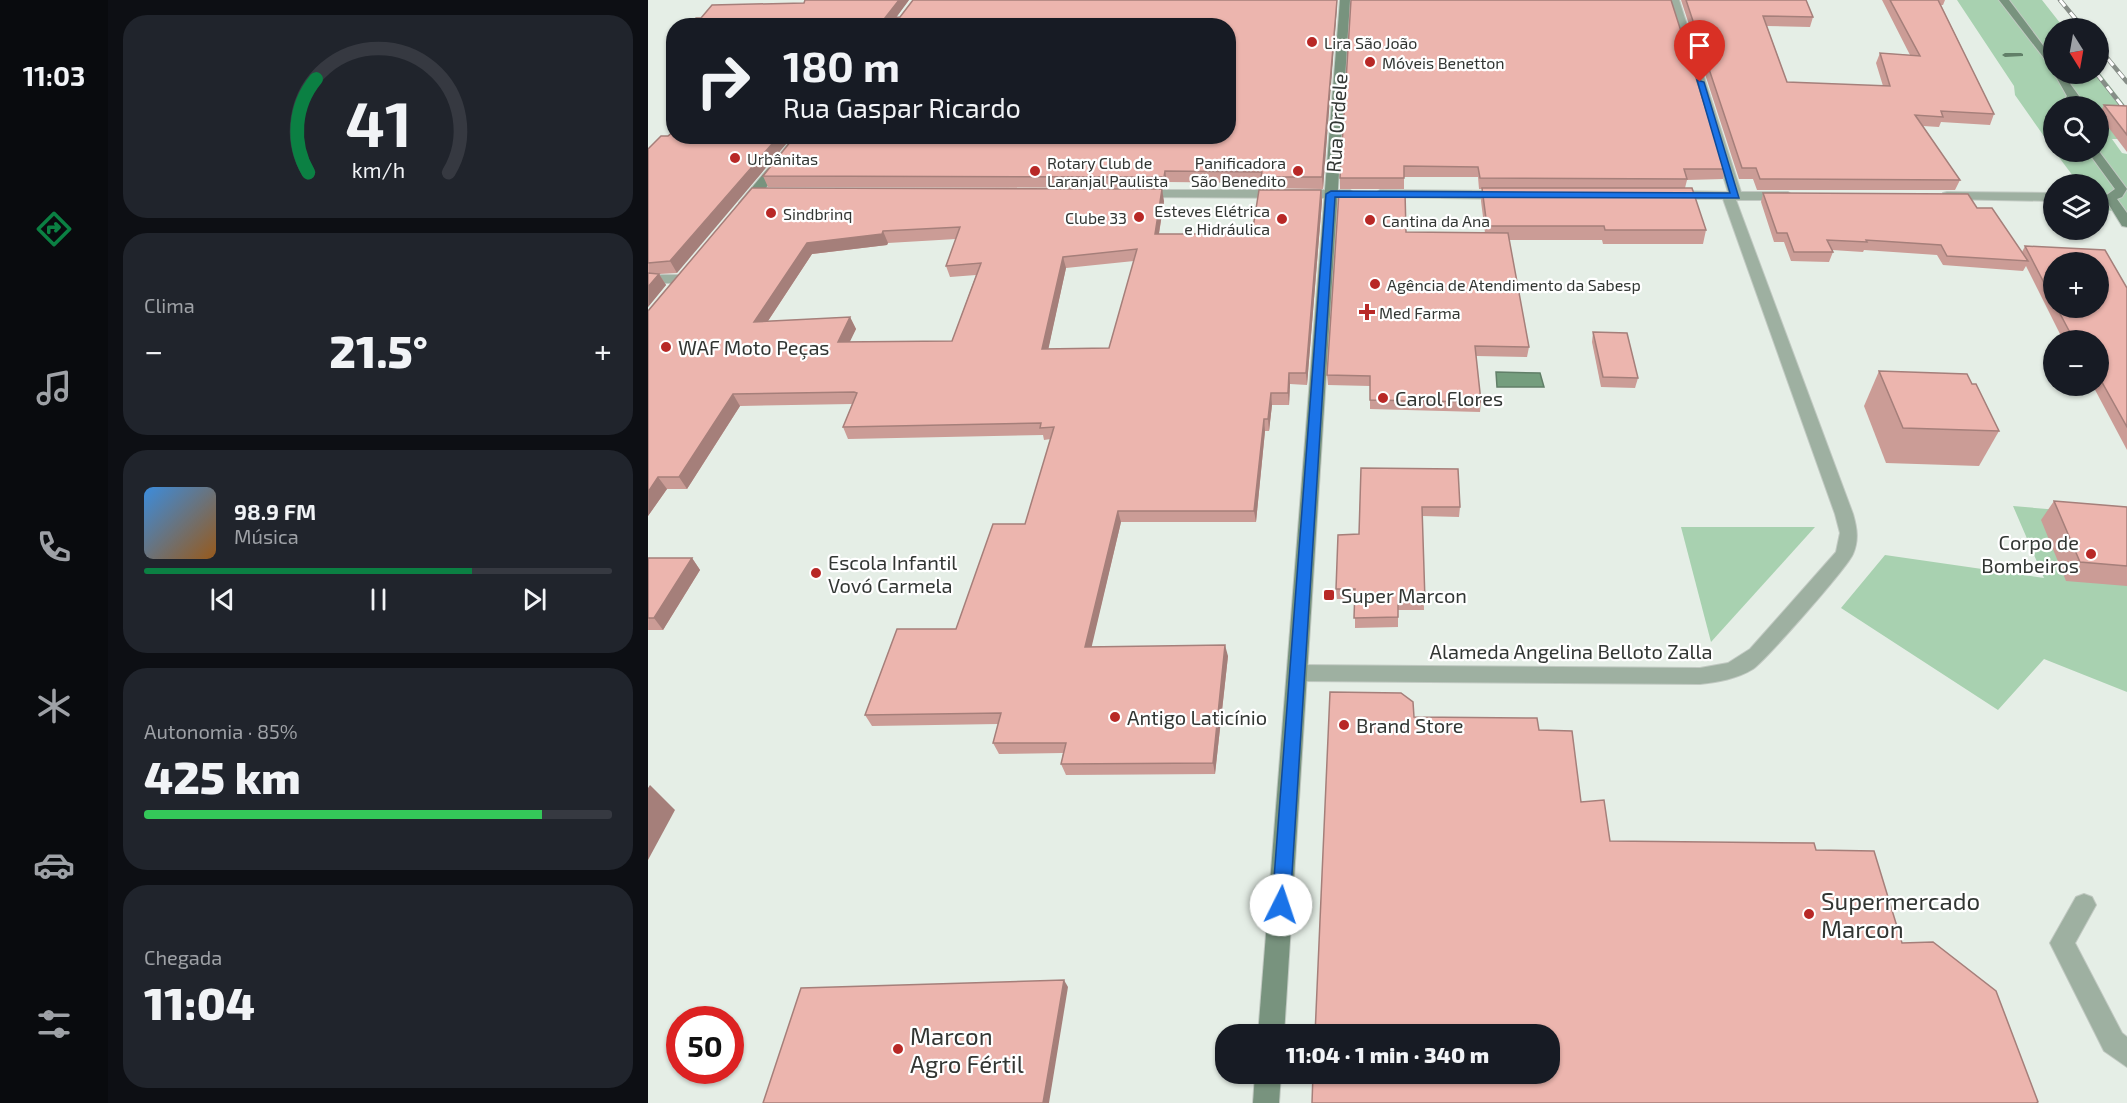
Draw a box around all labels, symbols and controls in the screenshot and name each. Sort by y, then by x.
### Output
north arrow [2043,18,2109,84]
map controls [2043,18,2109,396]
pin [1674,20,1725,82]
icon: arrive [1683,29,1716,62]
place label: Lira São João [1324,33,1417,52]
marker: Lira São João [1305,35,1319,49]
text: 180 m [783,40,900,90]
icon: right [684,42,762,120]
place label: Móveis Benetton [1382,53,1505,72]
marker: Móveis Benetton [1363,55,1377,69]
text: 11:03 [23,59,85,91]
street label: Rua Ordele [1321,73,1351,173]
text: 41 [345,85,411,160]
text: Rua Gaspar Ricardo [783,91,1021,123]
button: search [2043,96,2109,162]
place label: Urbânitas [747,149,818,168]
marker: Urbânitas [728,151,742,165]
place label: Rotary Club de Laranjal Paulista [1047,153,1168,191]
place label: Panificadora São Benedito [1191,153,1286,190]
text: km/h [351,158,405,183]
marker: Rotary Club de Laranjal Paulista [1028,164,1042,178]
marker: Panificadora São Benedito [1291,164,1305,178]
button: layers [2043,174,2109,240]
place label: Esteves Elétrica e Hidráulica [1154,201,1270,238]
place label: Sindbrinq [783,204,852,223]
marker: Sindbrinq [764,206,778,220]
icon: directions [33,208,75,250]
place label: Clube 33 [1065,208,1127,227]
marker: Clube 33 [1132,210,1146,224]
place label: Cantina da Ana [1382,211,1490,230]
marker: Esteves Elétrica e Hidráulica [1275,212,1289,226]
marker: Cantina da Ana [1363,213,1377,227]
button: + [2043,252,2109,318]
place label: Agência de Atendimento da Sabesp [1387,275,1641,294]
marker: Agência de Atendimento da Sabesp [1368,277,1382,291]
text: Clima [144,293,195,317]
place label: Med Farma [1379,303,1461,322]
marker: Med Farma [1360,305,1374,319]
text: 21.5° [329,323,428,377]
text: − [144,330,163,370]
text: + [594,330,612,370]
button: − [2043,330,2109,396]
place label: WAF Moto Peças [678,335,830,360]
marker: WAF Moto Peças [659,340,673,354]
icon: music [33,367,75,409]
place label: Carol Flores [1395,386,1503,410]
marker: Carol Flores [1376,391,1390,405]
text: 98.9 FM [234,498,316,524]
text: Música [234,524,299,548]
icon: phone [33,526,75,568]
place label: Corpo de Bombeiros [1981,530,2079,577]
marker: Corpo de Bombeiros [2084,547,2098,561]
place label: Escola Infantil Vovó Carmela [828,550,957,597]
marker: Escola Infantil Vovó Carmela [809,566,823,580]
icon: previous [206,583,239,616]
icon: pause [362,583,395,616]
icon: next [518,583,551,616]
place label: Super Marcon [1341,583,1467,607]
marker: Super Marcon [1322,588,1336,602]
street label: Alameda Angelina Belloto Zalla [1430,639,1712,663]
icon: climate [33,685,75,727]
place label: Antigo Laticínio [1127,705,1267,729]
marker: Antigo Laticínio [1108,710,1122,724]
place label: Brand Store [1356,713,1464,737]
marker: Brand Store [1337,718,1351,732]
text: Autonomia · 85% [144,719,298,743]
text: 425 km [144,749,301,803]
icon: car [33,844,75,886]
position arrow [1249,873,1313,937]
place label: Supermercado Marcon [1821,886,1980,943]
marker: Supermercado Marcon [1802,907,1816,921]
text: Chegada [144,945,222,969]
text: 11:04 [144,975,255,1029]
icon: filters [33,1003,75,1045]
speed limit sign: 50 [666,1006,744,1084]
place label: Marcon Agro Fértil [910,1021,1024,1078]
text: 11:04 · 1 min · 340 m [1286,1041,1489,1067]
marker: Marcon Agro Fértil [891,1042,905,1056]

